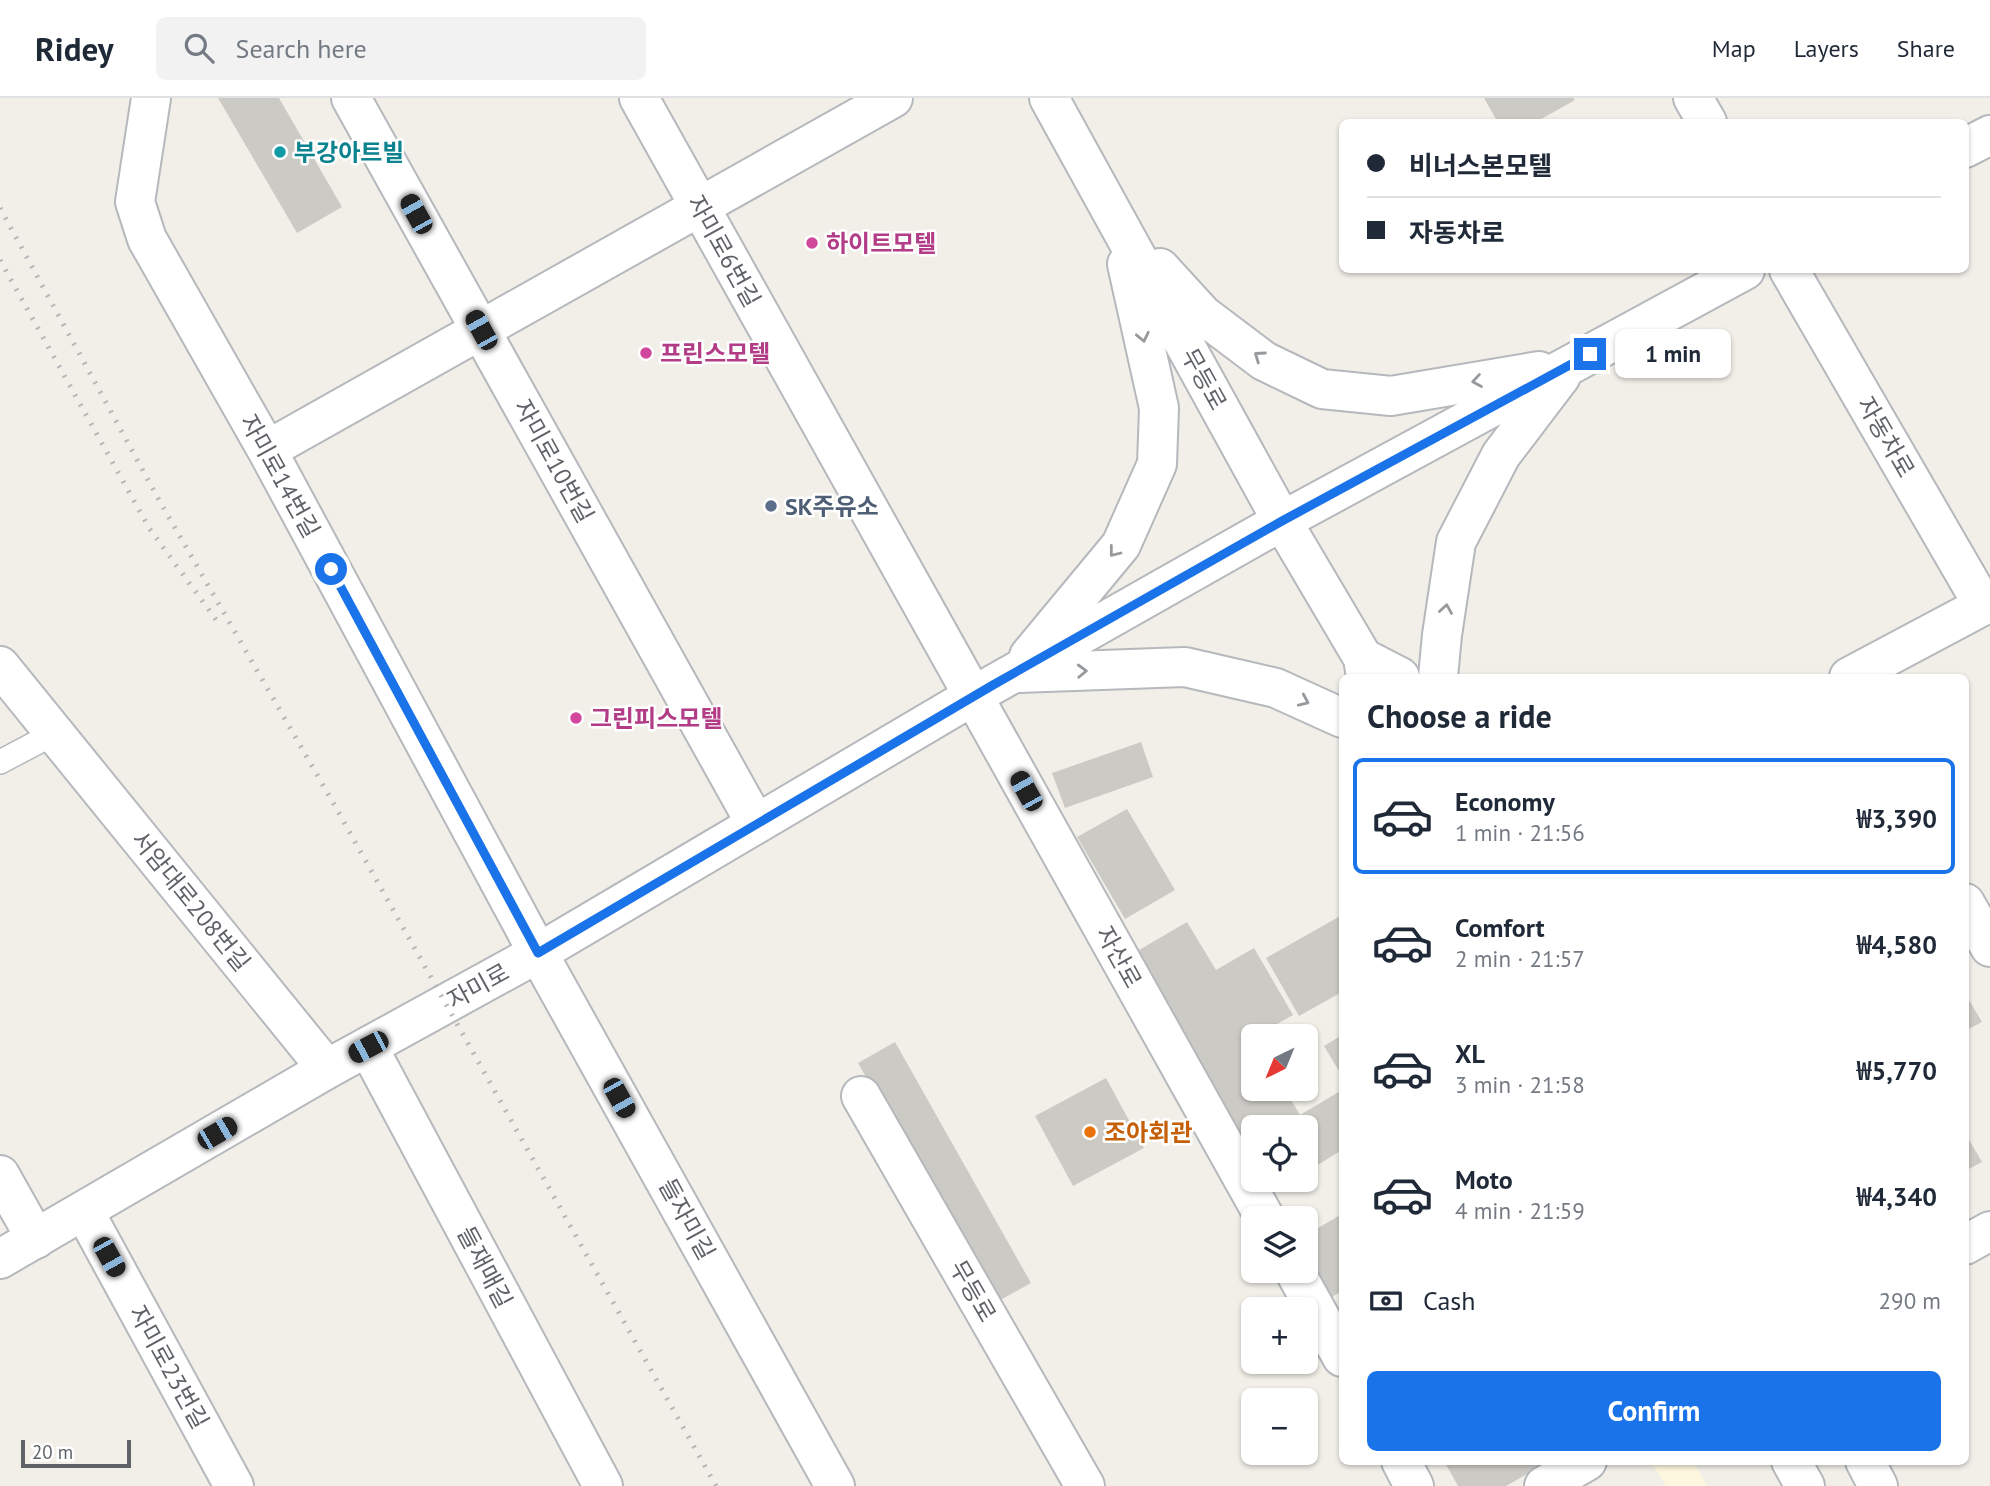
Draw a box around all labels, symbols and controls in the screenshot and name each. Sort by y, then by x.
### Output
search box [156,17,646,80]
text: Ridey [35,27,114,70]
icon: search [180,29,218,67]
text: Search here [236,32,367,65]
text: Map [1712,33,1756,64]
text: Layers [1794,33,1859,64]
text: Share [1897,33,1955,64]
place label: 부강아트빌 [294,137,404,168]
marker: 부강아트빌 [272,144,288,160]
text: 비너스본모텔 [1409,149,1553,182]
street label: 자미로6번길 [681,189,767,313]
car [397,191,436,237]
text: 자동차로 [1409,216,1505,249]
place label: 하이트모텔 [826,228,936,259]
marker: 하이트모텔 [804,235,820,251]
car [462,307,501,353]
callout: 1 min [1614,330,1730,378]
one-way arrow [1135,331,1150,343]
place label: 프린스모텔 [660,338,770,369]
route end [1574,338,1606,370]
text: 1 min [1645,339,1701,368]
street label: 무등로 [1174,343,1234,415]
marker: 프린스모텔 [638,345,654,361]
one-way arrow [1254,352,1267,364]
one-way arrow [1471,373,1483,388]
street label: 자동차로 [1850,391,1922,483]
street label: 자미로10번길 [507,394,601,528]
street label: 자미로14번길 [233,409,327,543]
place label: SK주유소 [785,491,879,522]
marker: SK주유소 [763,498,779,514]
one-way arrow [1110,544,1123,557]
route start [315,553,347,585]
one-way arrow [1438,604,1453,615]
one-way arrow [1077,664,1088,679]
one-way arrow [1297,693,1309,707]
text: Choose a ride [1367,695,1552,737]
place label: 그린피스모텔 [590,703,722,734]
marker: 그린피스모텔 [568,710,584,726]
car [1007,768,1046,814]
icon: car [1371,785,1434,848]
text: Economy [1455,785,1555,818]
text: ₩3,390 [1856,802,1937,835]
text: 1 min · 21:56 [1455,818,1585,847]
street label: 서암대로208번길 [125,825,257,977]
icon: car [1371,911,1434,974]
text: Comfort [1455,911,1545,944]
street label: 자산로 [1089,921,1149,993]
text: ₩4,580 [1856,928,1937,961]
text: 2 min · 21:57 [1455,944,1585,973]
street label: 자미로 [442,956,514,1016]
north arrow [1241,1024,1318,1101]
map controls [1241,1024,1318,1465]
car [345,1028,392,1066]
icon: car [1371,1037,1434,1100]
text: XL [1455,1037,1485,1070]
text: ₩5,770 [1856,1054,1937,1087]
text: 3 min · 21:58 [1455,1070,1585,1099]
car [600,1075,639,1121]
car [194,1113,241,1153]
button: locate [1241,1115,1318,1192]
place label: 조아회관 [1104,1117,1192,1148]
marker: 조아회관 [1082,1124,1098,1140]
icon: car [1371,1163,1434,1226]
text: Moto [1455,1163,1513,1196]
street label: 들자미길 [652,1173,722,1265]
text: ₩4,340 [1856,1180,1937,1213]
text: 4 min · 21:59 [1455,1196,1585,1225]
button: layers [1241,1206,1318,1283]
street label: 들재매길 [451,1221,519,1313]
car [90,1234,129,1280]
street label: 무등로 [943,1255,1003,1327]
icon: cash [1367,1282,1405,1320]
text: Cash [1423,1284,1475,1317]
text: 290 m [1879,1286,1941,1315]
button: + [1241,1297,1318,1374]
street label: 자미로23번길 [122,1300,216,1434]
button: Confirm [1367,1371,1941,1451]
button: − [1241,1388,1318,1465]
scale bar [21,1437,131,1469]
text: 20 m [32,1440,73,1464]

